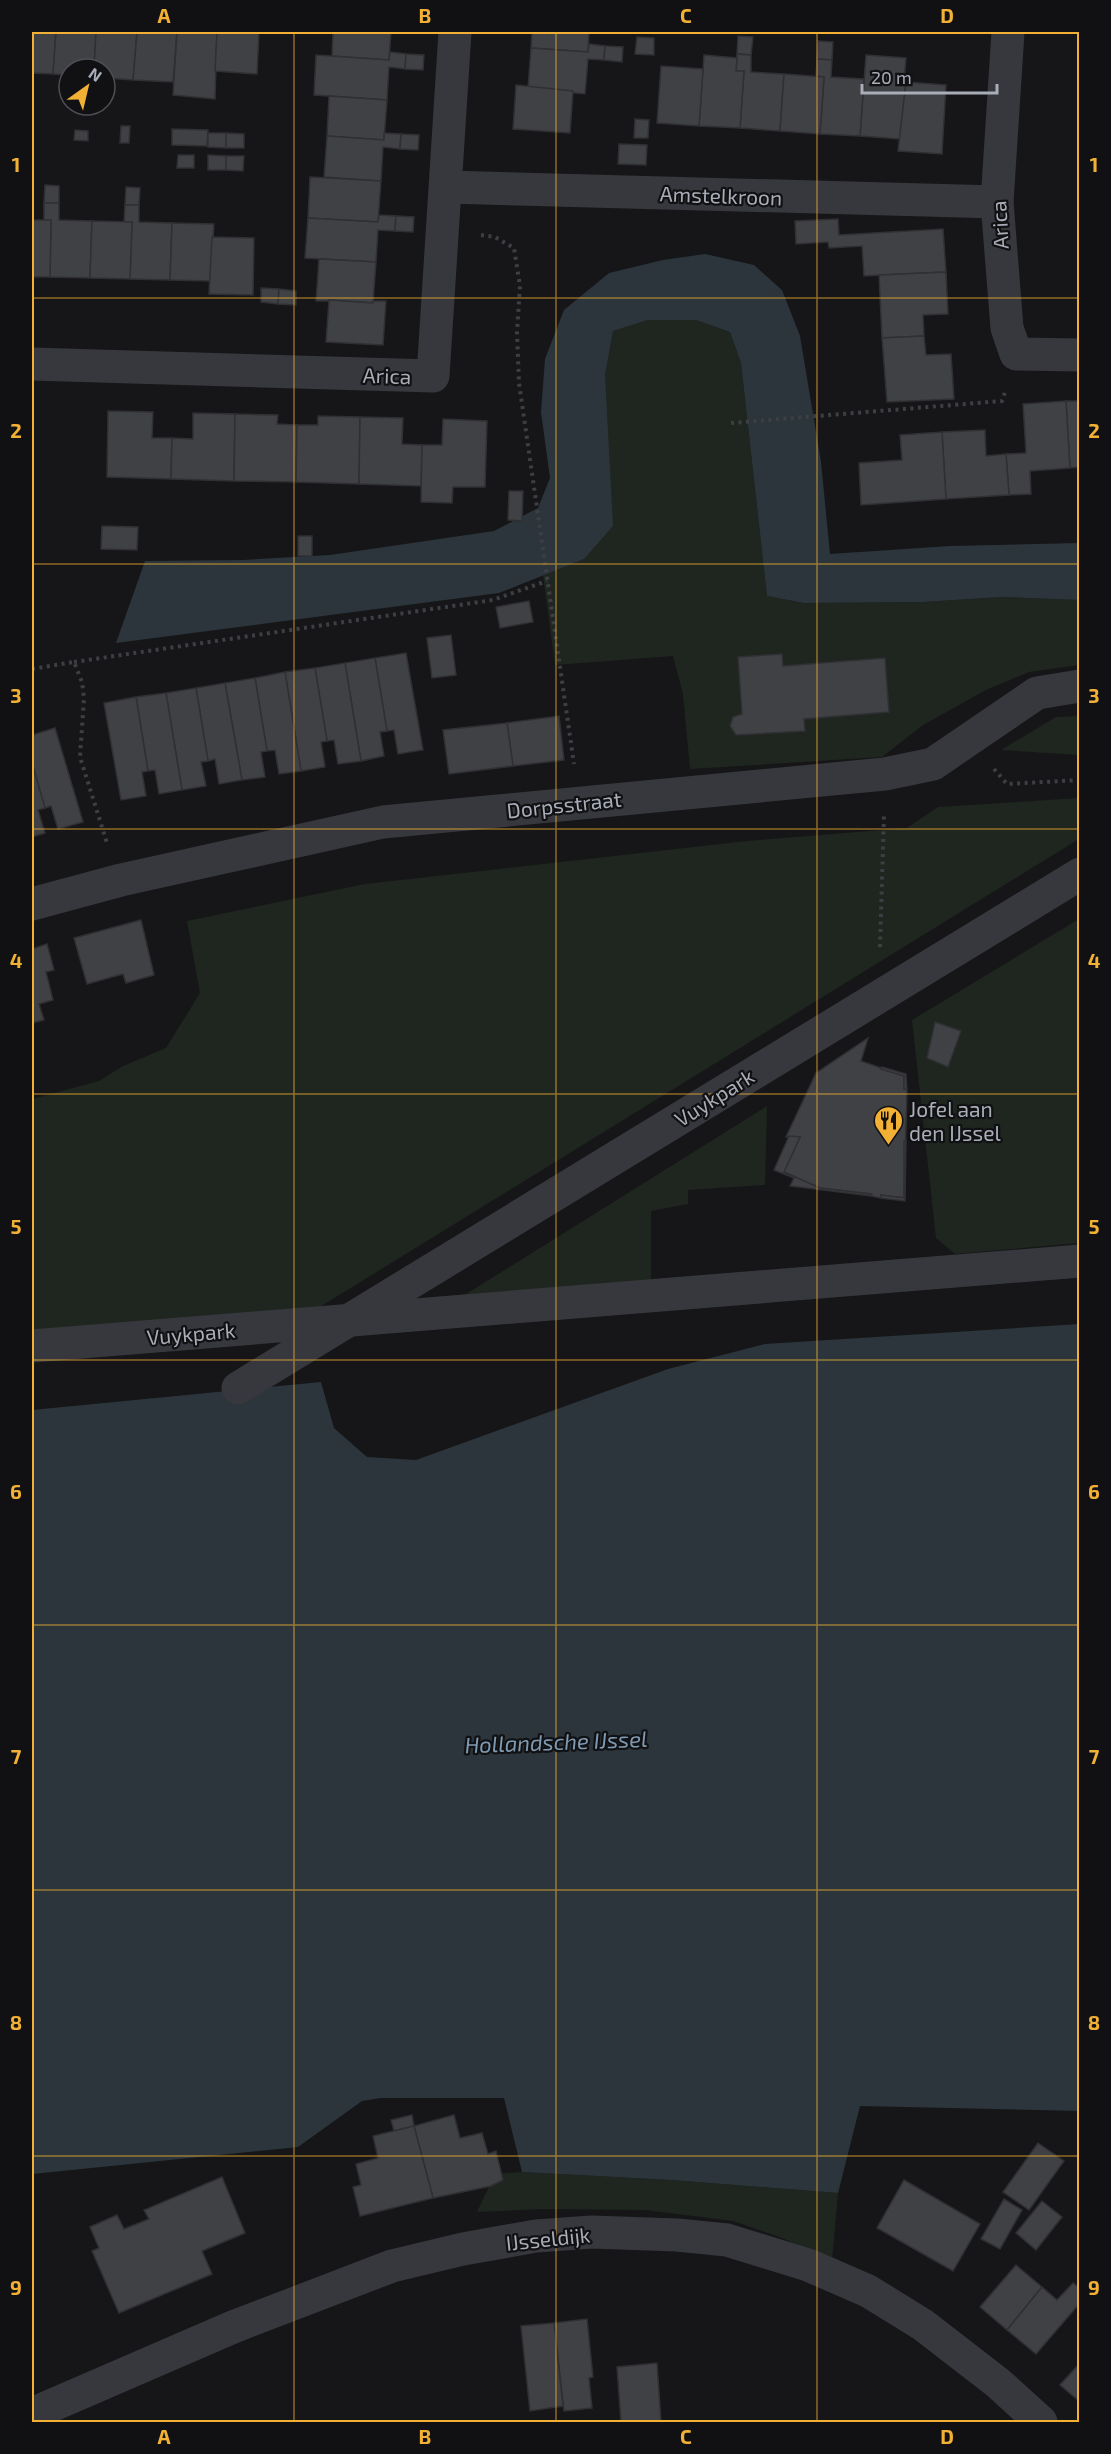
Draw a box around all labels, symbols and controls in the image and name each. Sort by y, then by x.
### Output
text: A [157,3,171,27]
text: B [419,3,431,27]
text: C [680,3,692,27]
text: D [940,3,954,27]
north arrow [57,57,117,117]
scale bar [862,57,997,95]
text: N [86,63,106,85]
text: 20 m [871,66,912,88]
text: 1 [12,152,20,176]
text: 1 [1090,152,1098,176]
street label: Amstelkroon [659,180,783,210]
street label: Arica [985,200,1013,250]
street label: Arica [362,362,412,388]
text: 2 [10,418,22,442]
text: 2 [1088,418,1100,442]
text: 3 [10,683,22,707]
text: 3 [1088,683,1100,707]
street label: Dorpsstraat [505,786,623,822]
text: 4 [10,948,23,972]
text: 4 [1088,948,1101,972]
street label: Vuykpark [670,1063,759,1131]
place label: Jofel aan den IJssel [909,1096,1001,1145]
restaurant icon: Jofel aan den IJssel [872,1104,904,1146]
text: 5 [10,1214,22,1238]
text: 5 [1088,1214,1100,1238]
street label: Vuykpark [146,1317,237,1349]
text: 6 [10,1479,22,1503]
text: 6 [1088,1479,1100,1503]
water label: Hollandsche IJssel [464,1725,648,1757]
text: 7 [11,1744,22,1768]
text: 7 [1089,1744,1100,1768]
text: 8 [10,2010,22,2034]
text: 8 [1088,2010,1100,2034]
street label: IJsseldijk [505,2221,592,2256]
text: 9 [10,2275,22,2299]
text: 9 [1088,2275,1100,2299]
text: A [157,2424,171,2448]
text: B [419,2424,431,2448]
text: C [680,2424,692,2448]
text: D [940,2424,954,2448]

